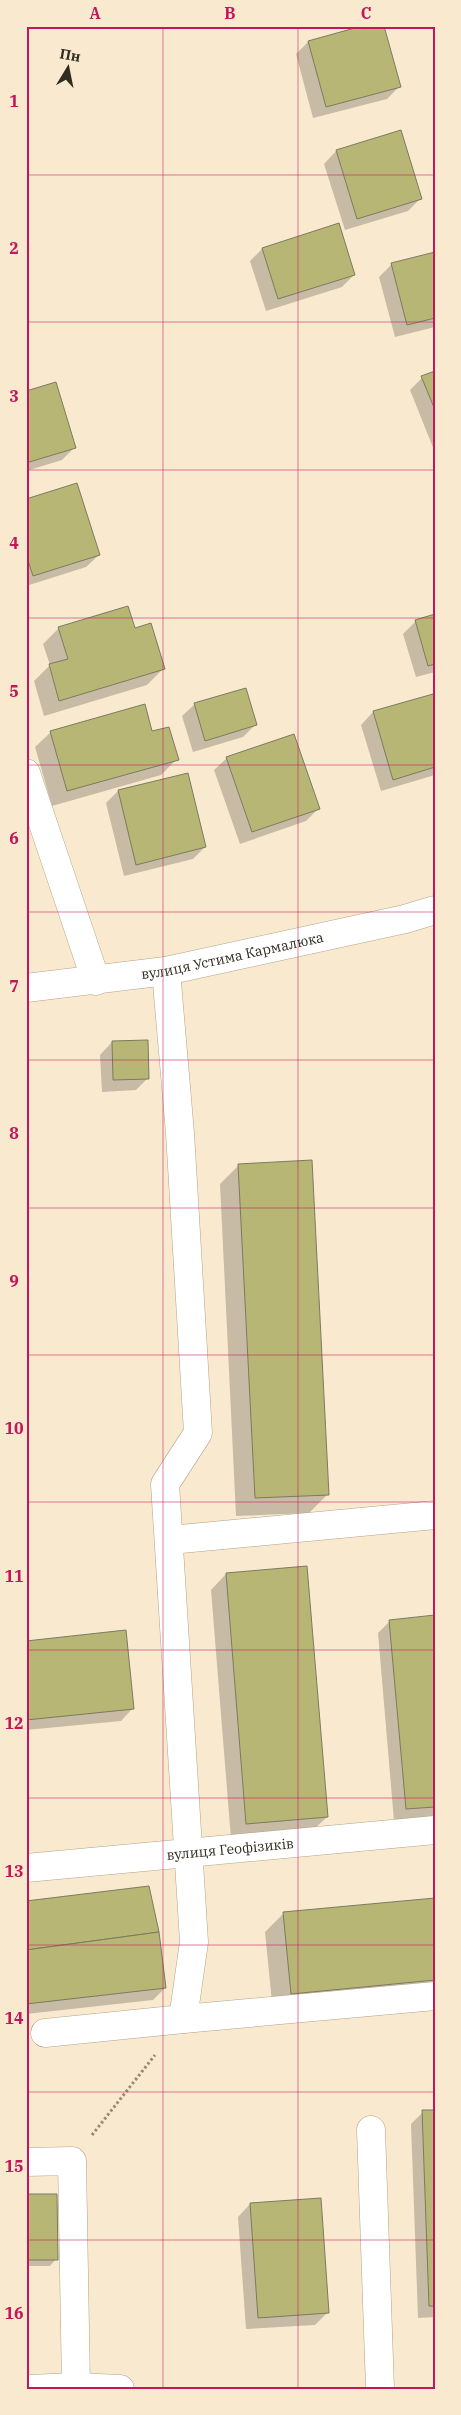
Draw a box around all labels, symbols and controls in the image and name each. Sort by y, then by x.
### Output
text: A [89,3,101,23]
text: B [224,3,236,23]
text: C [361,3,371,23]
north arrow [42,42,92,92]
text: Пн [58,45,82,66]
text: 1 [9,91,19,111]
text: 2 [9,238,19,258]
text: 3 [9,386,19,406]
text: 4 [9,533,19,553]
text: 5 [9,681,19,701]
text: 6 [9,828,19,848]
street label: вулиця Устима Кармалюка [140,928,326,983]
text: 7 [9,976,19,996]
text: 8 [9,1123,19,1143]
text: 9 [9,1271,19,1291]
text: 10 [4,1418,24,1438]
text: 11 [4,1566,24,1586]
text: 12 [4,1713,24,1733]
street label: вулиця Геофізиків [166,1834,295,1864]
text: 13 [4,1861,24,1881]
text: 14 [4,2008,24,2028]
text: 15 [4,2156,24,2176]
text: 16 [4,2303,24,2323]

